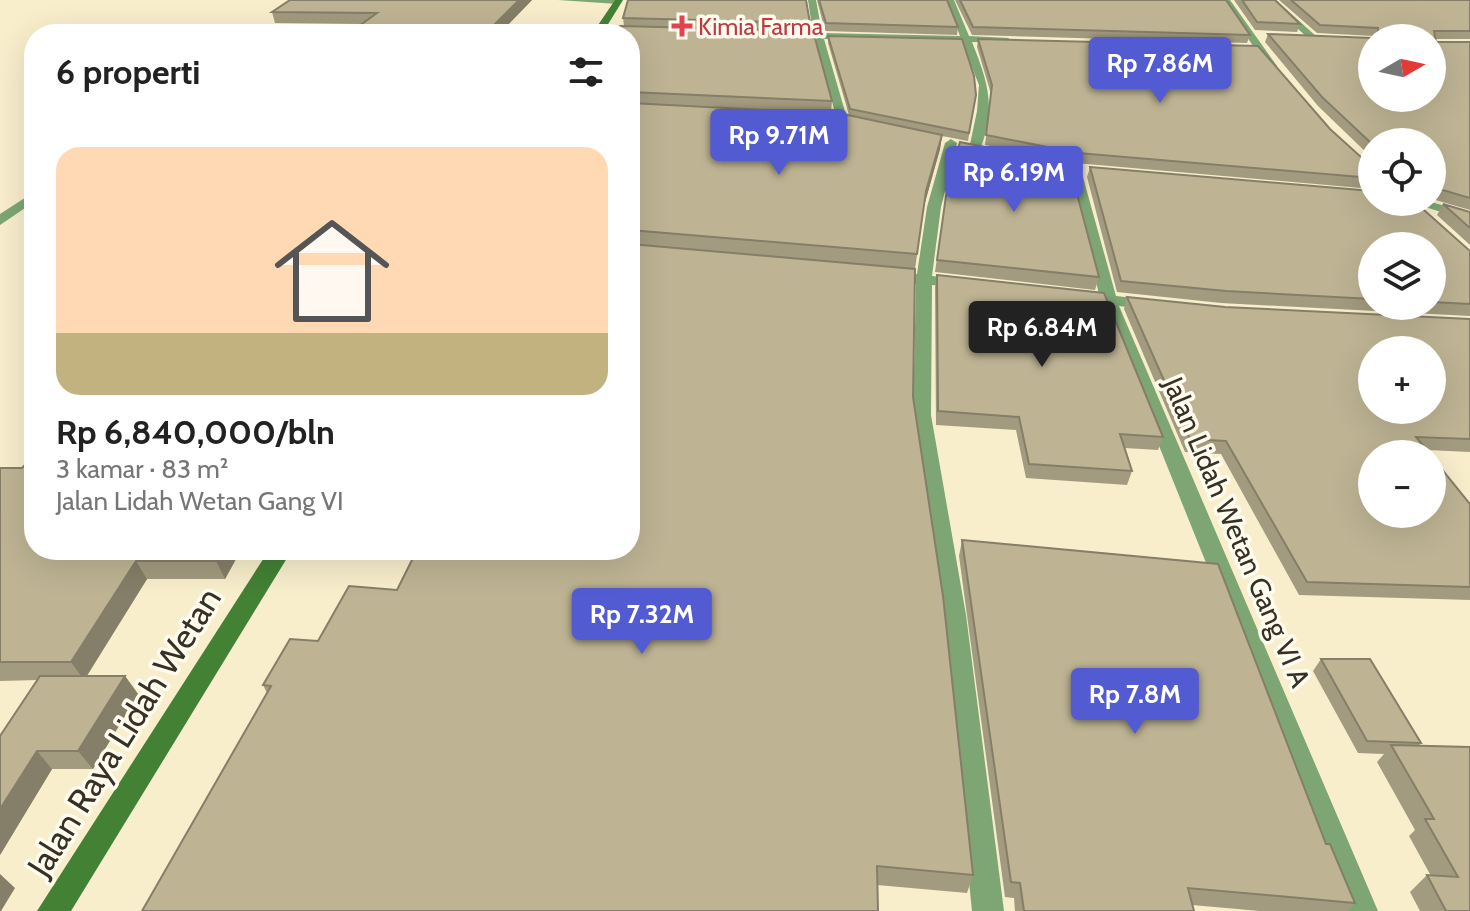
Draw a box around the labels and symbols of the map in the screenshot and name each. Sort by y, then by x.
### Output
place label: Kimia Farma [698,12,824,41]
marker: Kimia Farma [673,17,691,35]
north arrow [1358,24,1446,112]
pin: Rp 7.86M [1077,37,1243,105]
pin: Rp 9.71M [696,109,862,177]
pin: Rp 6.19M [931,146,1097,214]
pin: Rp 6.84M [959,301,1125,369]
street label: Jalan Lidah Wetan Gang VI A [1156,371,1318,693]
street label: Jalan Raya Lidah Wetan [17,580,230,885]
pin: Rp 7.32M [559,588,725,656]
pin: Rp 7.8M [1061,668,1209,736]

